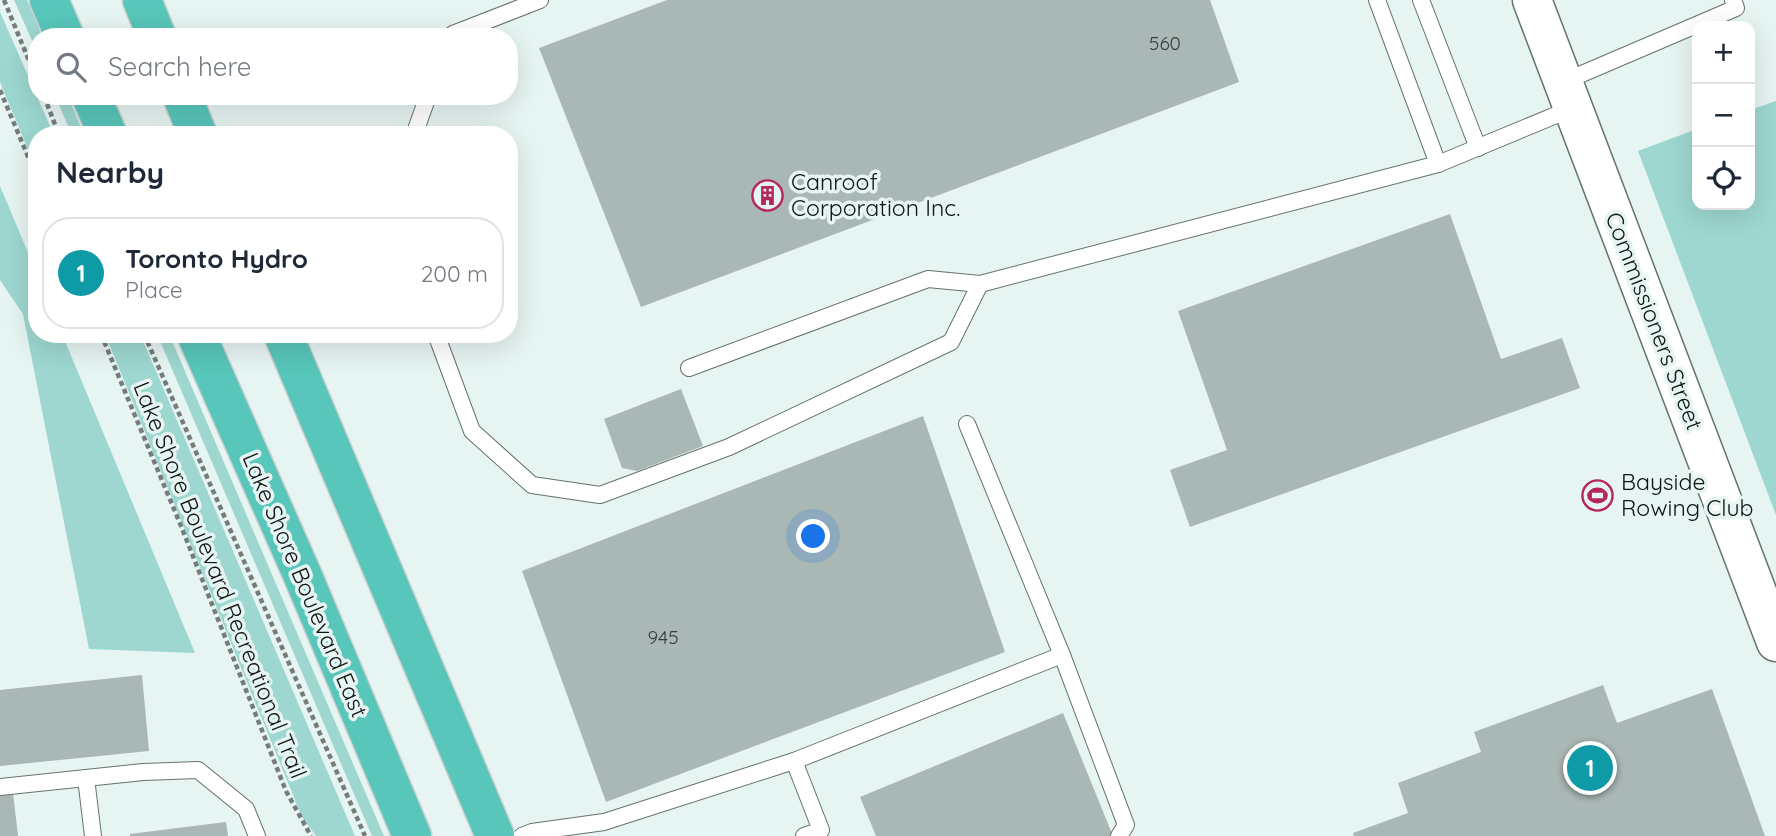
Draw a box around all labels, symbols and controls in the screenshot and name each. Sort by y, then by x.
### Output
map controls [1692,21,1755,210]
button: + [1692,21,1755,84]
search box [28,28,518,105]
house number: 560 [1149,31,1181,55]
icon: search [52,48,90,86]
text: Search here [108,50,252,83]
button: − [1692,84,1755,147]
button: locate [1692,147,1755,210]
text: Nearby [56,153,164,191]
place label: Canroof Corporation Inc. [791,167,960,222]
building icon: Canroof Corporation Inc. [751,178,785,212]
street label: Commissioners Street [1599,208,1710,434]
text: Toronto Hydro [125,242,308,275]
text: 1 [77,259,85,288]
text: 200 m [421,259,488,288]
text: Place [125,275,183,304]
street label: Lake Shore Boulevard Recreational Trail [127,377,314,782]
street label: Lake Shore Boulevard East [236,448,375,722]
place label: Bayside Rowing Club [1621,467,1754,522]
sports icon: Bayside Rowing Club [1581,478,1615,512]
your location [796,519,830,553]
house number: 945 [647,625,679,649]
pin: 1 [1567,742,1613,794]

